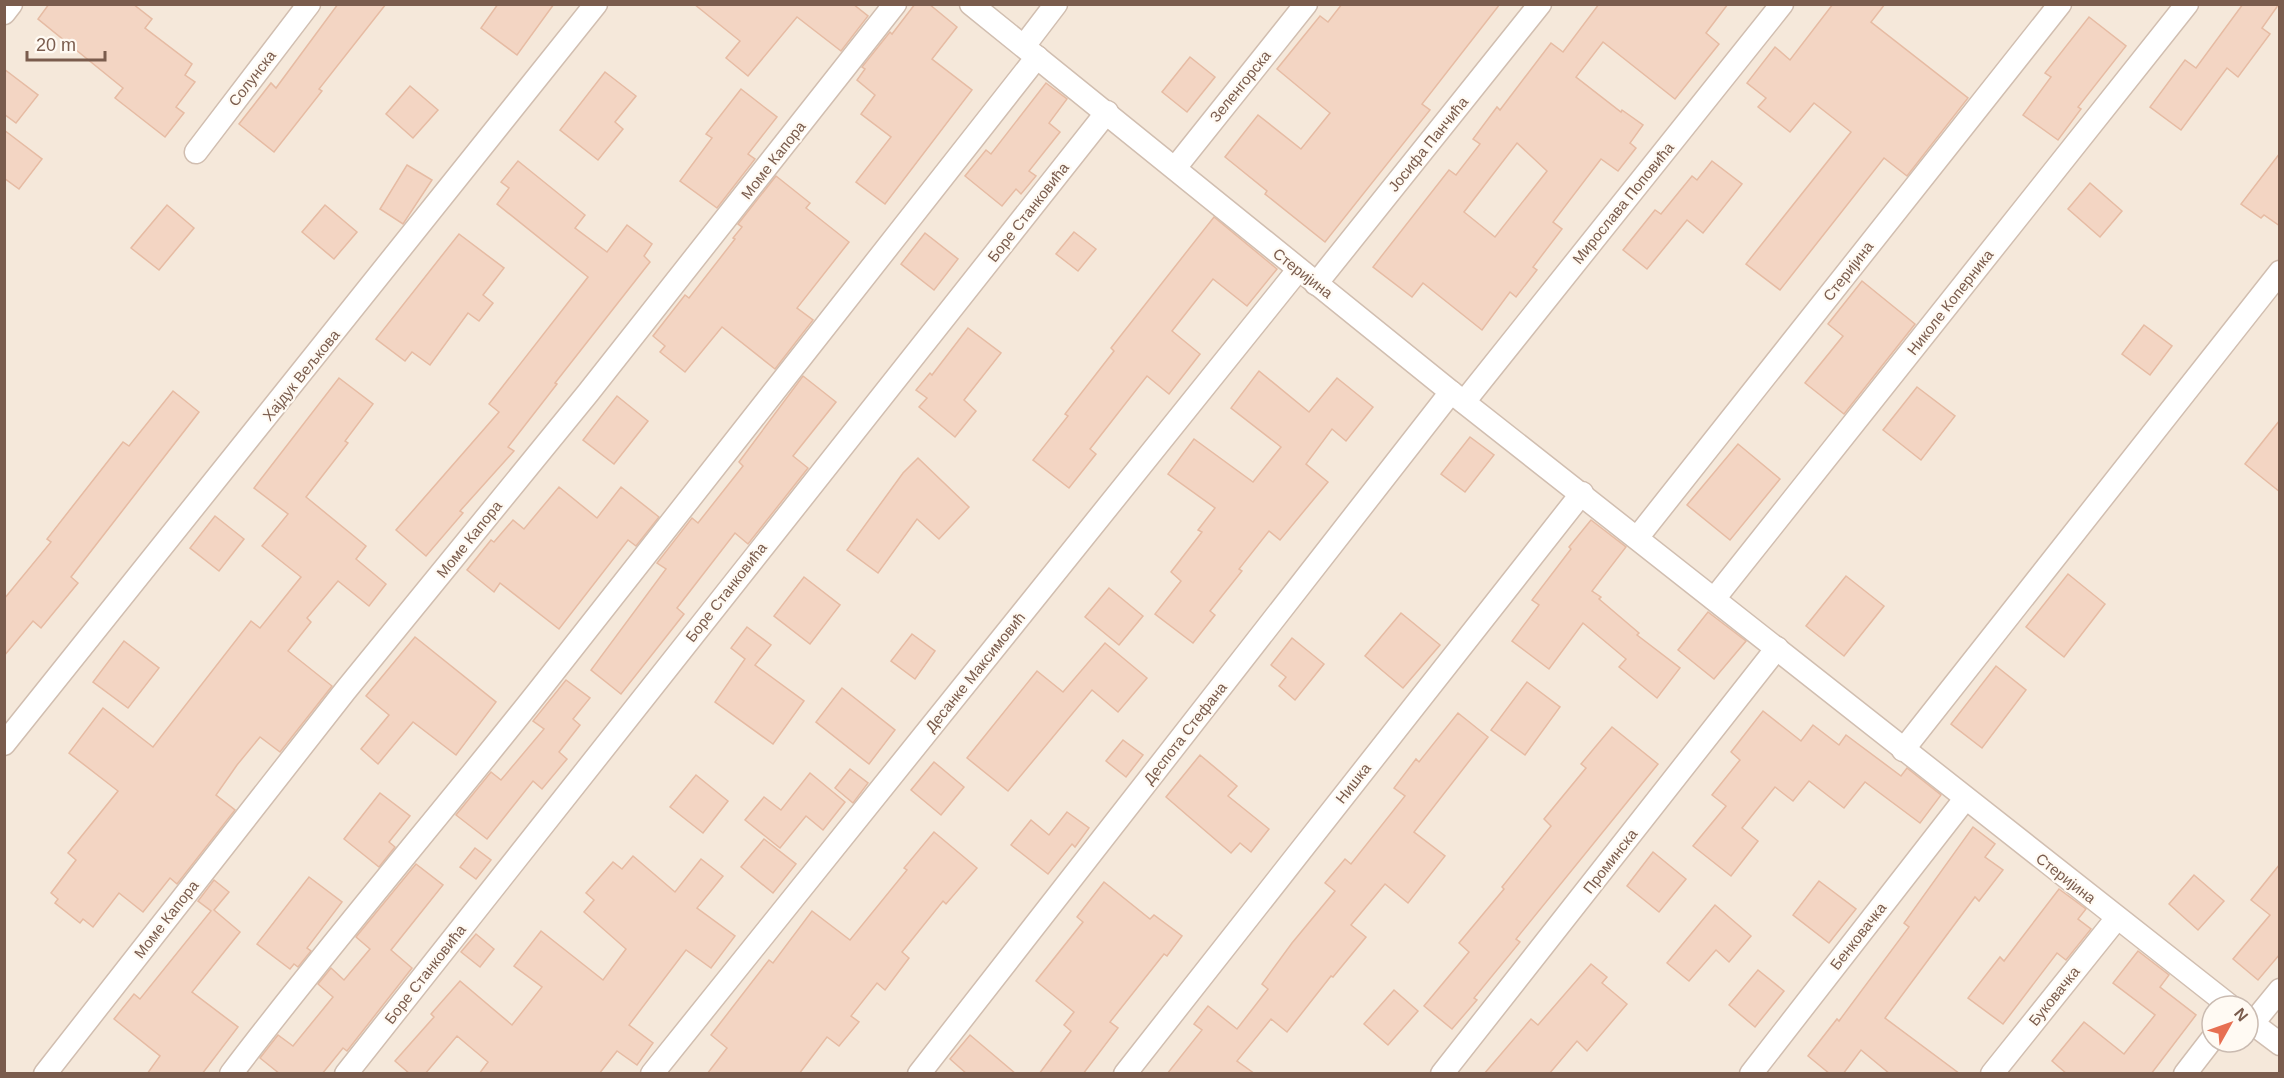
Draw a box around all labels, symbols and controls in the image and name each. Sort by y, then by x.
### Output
scale bar [27,24,105,62]
text: 20 m [36,35,76,55]
street label: Солунска [225,46,279,109]
street label: Зеленгорска [1206,46,1274,125]
street label: Јосифа Панчића [1385,93,1472,195]
street label: Моме Капора [737,117,809,202]
street label: Мирослава Поповића [1569,138,1678,267]
street label: Боре Станковића [984,158,1072,265]
street label: Стеријина [1819,237,1877,304]
street label: Стеријина [1270,244,1337,302]
street label: Николе Коперника [1904,245,1997,358]
street label: Хајдук Вељкова [259,326,343,424]
street label: Моме Капора [433,497,506,581]
street label: Боре Станковића [682,538,770,645]
street label: Десанке Максимовић [922,609,1028,735]
street label: Деспота Стефана [1140,678,1230,787]
street label: Нишка [1332,759,1374,807]
street label: Проминска [1580,825,1641,897]
street label: Стеријина [2033,849,2100,907]
street label: Моме Капора [130,876,202,961]
street label: Бенковачка [1827,899,1890,973]
street label: Боре Станковића [381,920,469,1027]
street label: Буковачка [2025,963,2083,1029]
north arrow [2200,994,2260,1054]
text: N [2231,1005,2251,1025]

